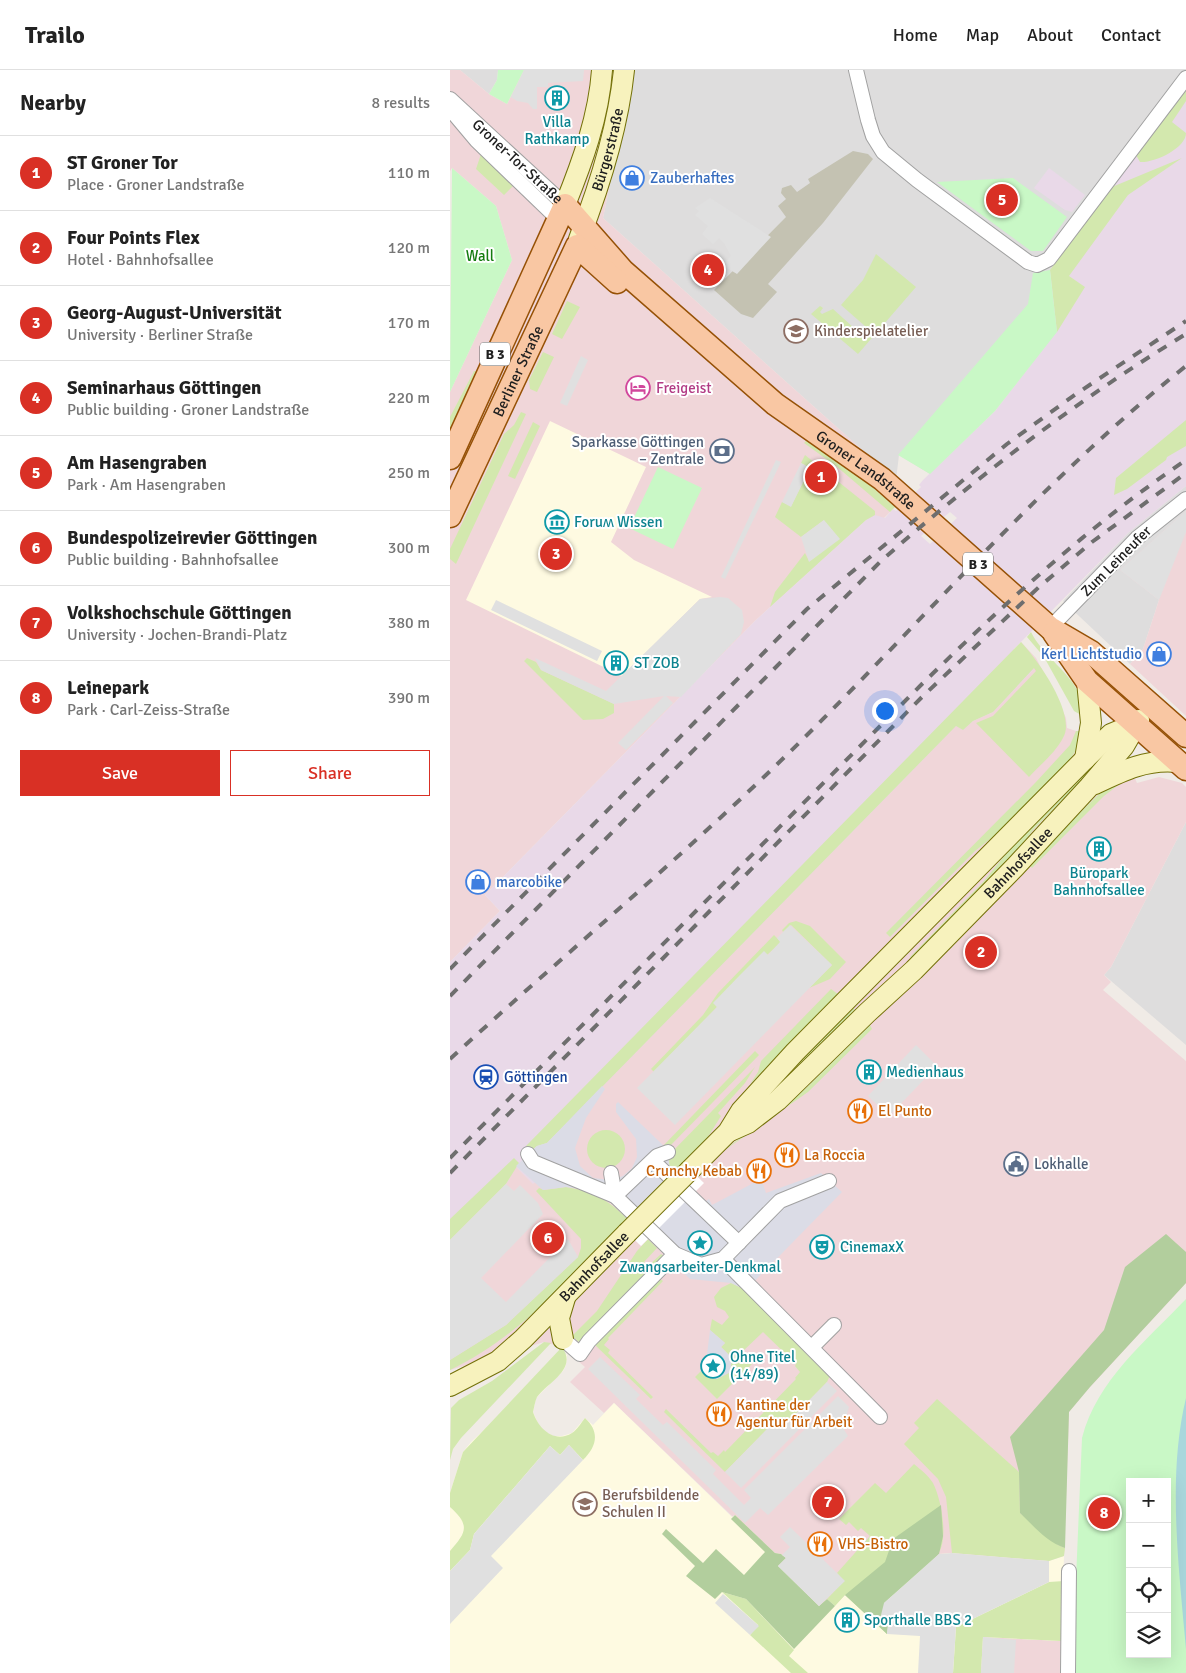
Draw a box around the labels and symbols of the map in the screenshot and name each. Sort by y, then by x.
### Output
building icon: Villa Rathkamp [544,85,570,111]
street label: Bürgerstraße [588,107,627,194]
place label: Villa Rathkamp [525,113,589,148]
street label: Groner-Tor-Straße [469,115,567,208]
shop icon: Zauberhaftes [619,165,645,191]
place label: Zauberhaftes [650,169,735,187]
pin: 5 [986,181,1018,219]
park label: Wall [466,247,494,265]
pin: 4 [692,251,724,289]
school or university icon: Kinderspielatelier [783,318,809,344]
place label: Kinderspielatelier [814,322,929,340]
street label: Berliner Straße [489,323,547,420]
road number: B 3 [480,342,510,366]
hotel icon: Freigeist [625,375,651,401]
place label: Freigeist [656,379,712,397]
street label: Groner Landstraße [812,426,919,513]
place label: Sparkasse Göttingen – Zentrale [572,433,704,468]
bank icon: Sparkasse Göttingen – Zentrale [709,438,735,464]
pin: 1 [805,458,837,496]
museum icon: Foruʍ Wissen [544,509,570,535]
place label: Foruʍ Wissen [574,513,663,531]
street label: Zum Leineufer [1077,522,1155,600]
pin: 3 [540,535,572,573]
road number: B 3 [963,552,993,576]
shop icon: Kerl Lichtstudio [1146,641,1172,667]
place label: Kerl Lichtstudio [1041,645,1142,663]
building icon: ST ZOB [603,650,629,676]
place label: ST ZOB [634,654,680,672]
your location [872,698,898,724]
street label: Bahnhofsallee [980,824,1056,902]
building icon: Büropark Bahnhofsallee [1086,836,1112,862]
place label: Büropark Bahnhofsallee [1053,864,1145,899]
shop icon: marcobike [465,869,491,895]
place label: marcobike [496,873,562,891]
pin: 2 [965,933,997,971]
building icon: Medienhaus [856,1059,882,1085]
place label: Medienhaus [886,1063,964,1081]
station icon: Göttingen [473,1064,499,1090]
place label: Göttingen [504,1068,568,1086]
restaurant icon: El Punto [847,1098,873,1124]
place label: El Punto [878,1102,932,1120]
restaurant icon: La Roccia [774,1142,800,1168]
place label: La Roccia [804,1146,865,1164]
public building icon: Lokhalle [1003,1151,1029,1177]
place label: Lokhalle [1034,1155,1089,1173]
restaurant icon: Crunchy Kebab [746,1158,772,1184]
place label: Crunchy Kebab [646,1162,742,1180]
pin: 6 [532,1219,564,1257]
street label: Bahnhofsallee [556,1227,633,1306]
place icon: Zwangsarbeiter-Denkmal [687,1230,713,1256]
theatre icon: CinemaxX [809,1234,835,1260]
place label: CinemaxX [840,1238,904,1256]
place label: Zwangsarbeiter-Denkmal [619,1258,781,1276]
place label: Ohne Titel (14/89) [730,1348,795,1383]
place icon: Ohne Titel (14/89) [700,1353,726,1379]
place label: Kantine der Agentur für Arbeit [736,1396,852,1431]
restaurant icon: Kantine der Agentur für Arbeit [706,1401,732,1427]
pin: 7 [812,1483,844,1521]
place label: Berufsbildende Schulen II [602,1486,699,1521]
school or university icon: Berufsbildende Schulen II [572,1491,598,1517]
pin: 8 [1088,1494,1120,1532]
restaurant icon: VHS-Bistro [807,1531,833,1557]
place label: VHS-Bistro [838,1535,909,1553]
building icon: Sporthalle BBS 2 [834,1607,860,1633]
place label: Sporthalle BBS 2 [864,1611,972,1629]

